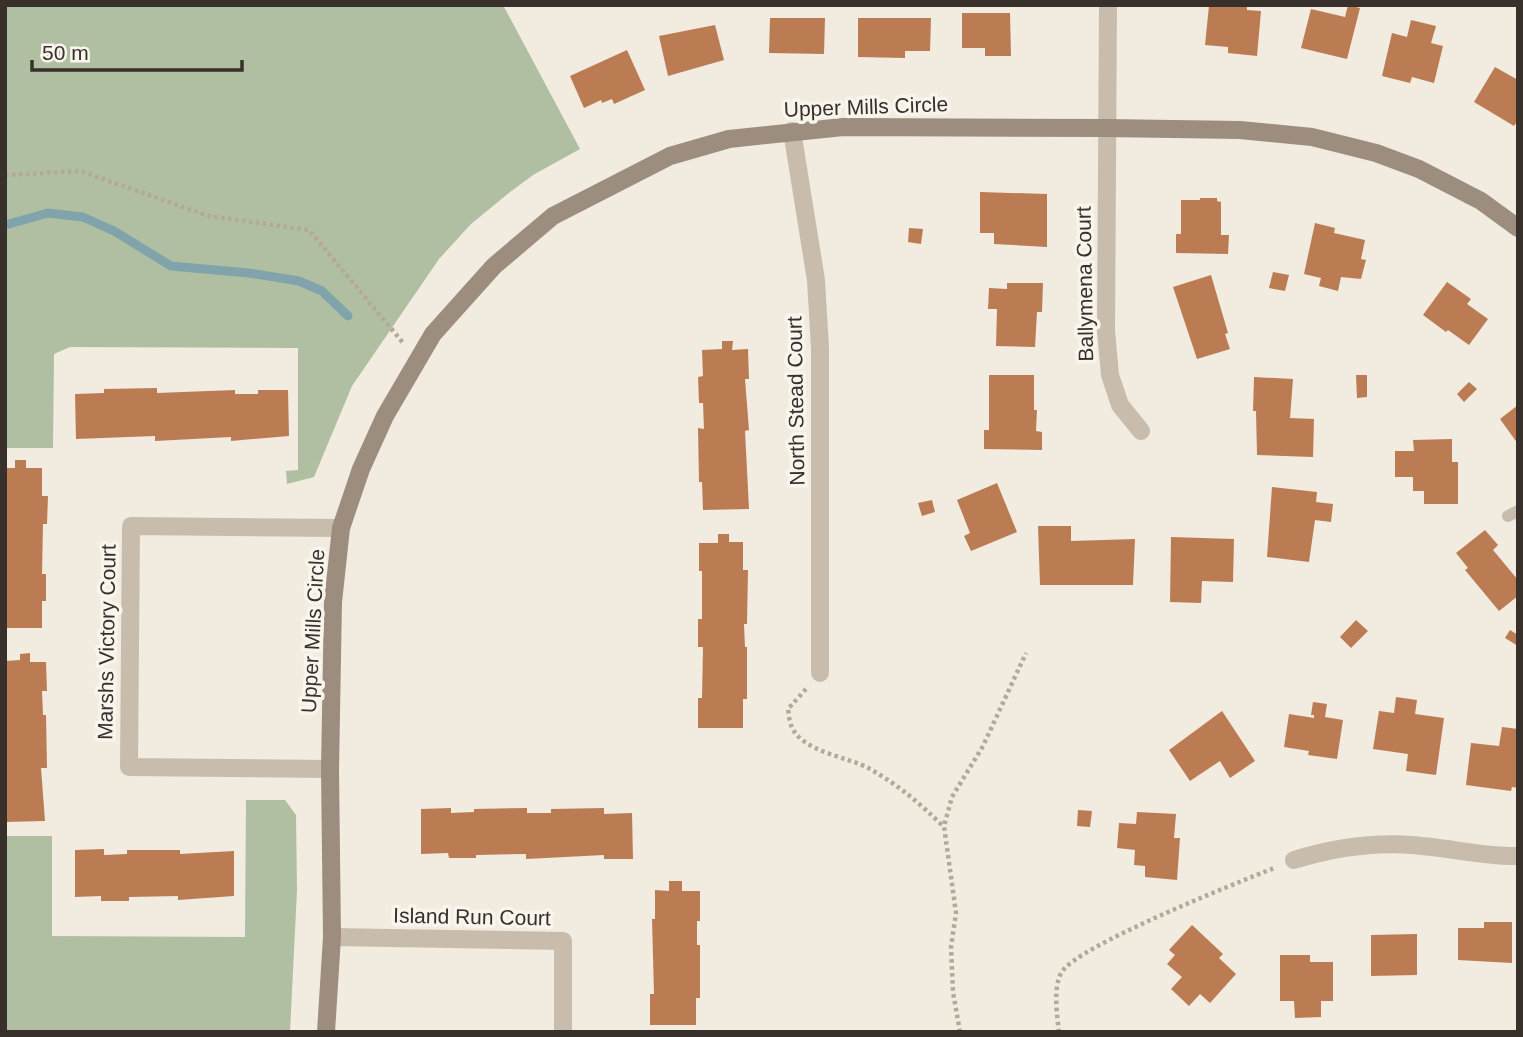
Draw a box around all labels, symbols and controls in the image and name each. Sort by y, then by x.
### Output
scale bar [32,28,242,72]
text: 50 m [42,41,89,64]
street label: Upper Mills Circle [783,92,949,121]
street label: Ballymena Court [1072,206,1097,362]
street label: North Stead Court [783,316,808,486]
street label: Marshs Victory Court [93,544,120,740]
street label: Upper Mills Circle [297,548,328,714]
street label: Island Run Court [393,904,551,929]

